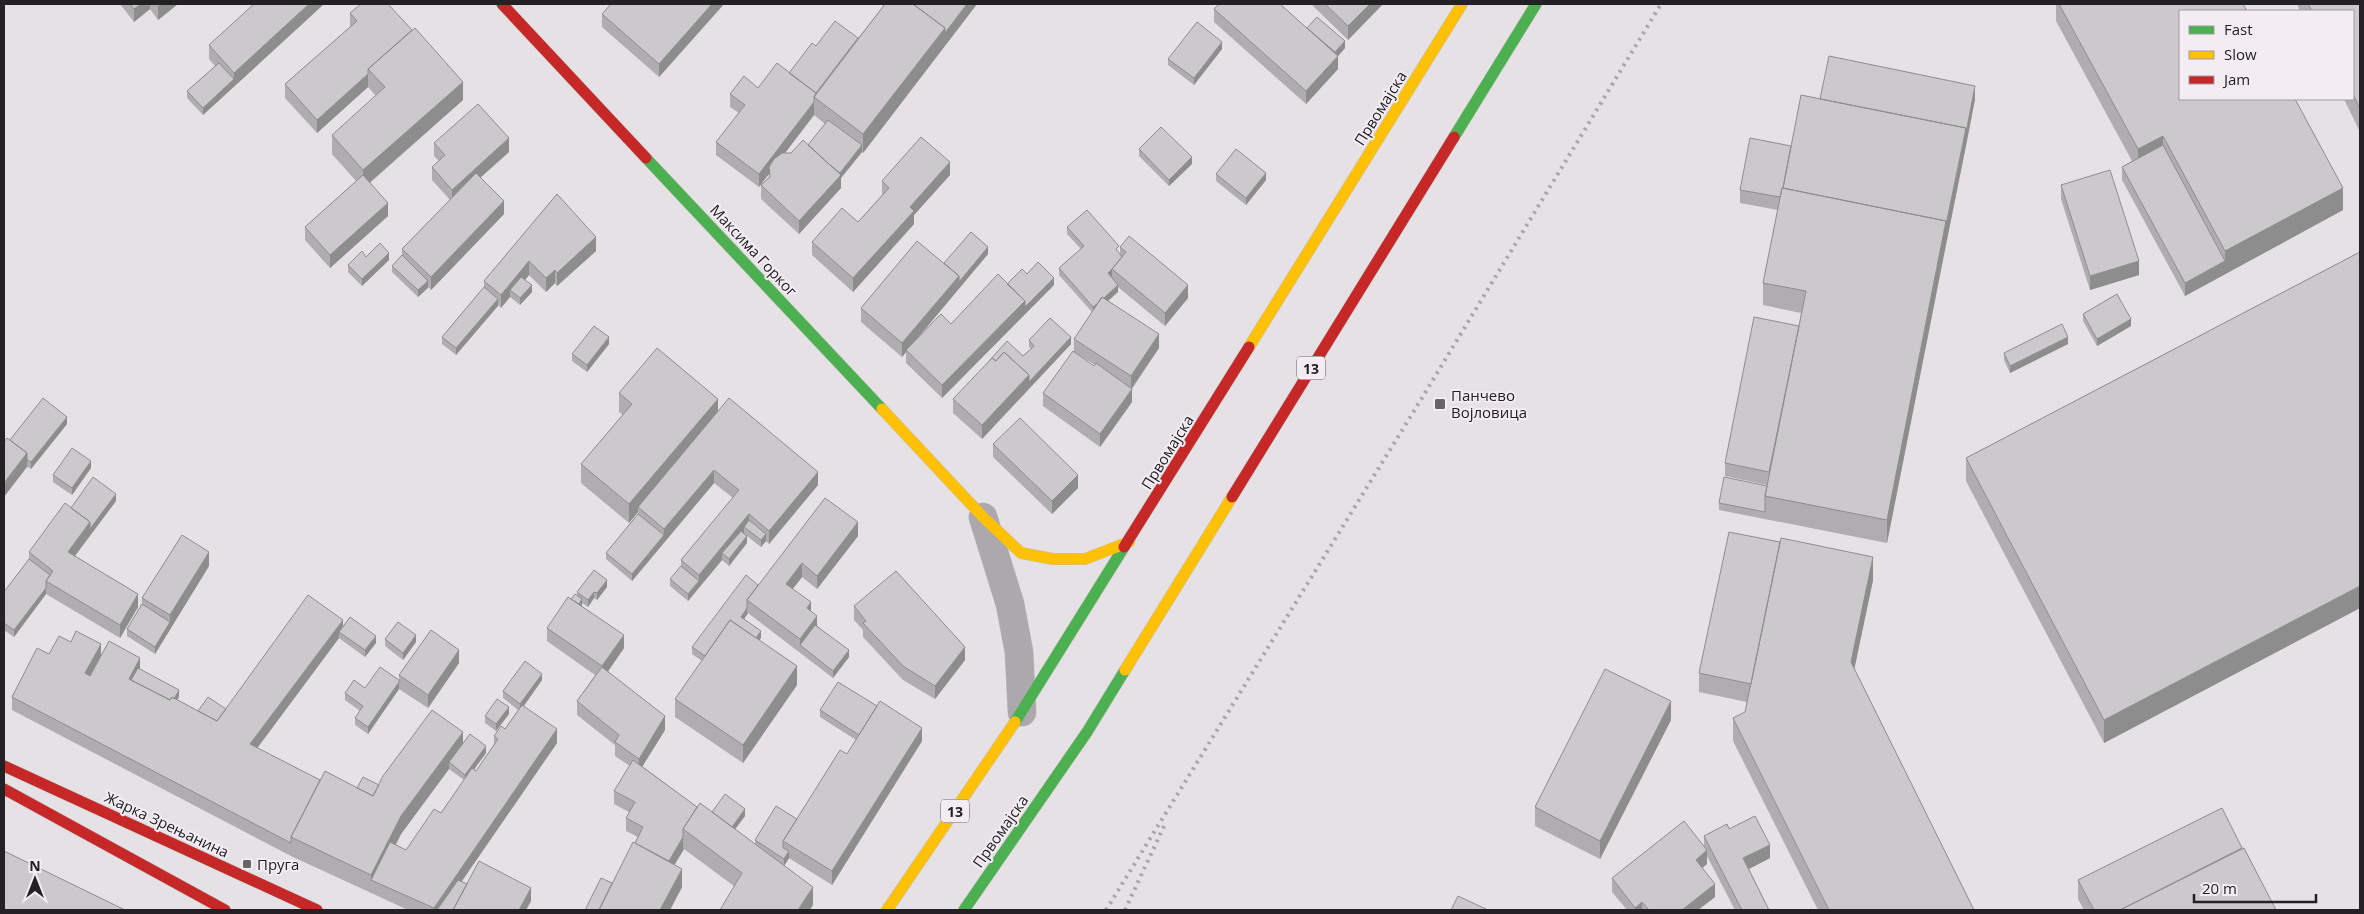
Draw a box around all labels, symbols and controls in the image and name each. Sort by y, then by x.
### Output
legend [2179,10,2354,100]
text: Fast [2224,19,2253,39]
text: Slow [2224,44,2257,64]
street label: Првомајска [1349,67,1411,149]
text: Jam [2222,69,2250,89]
street label: Максима Горког [706,200,802,301]
road number: 13 [1297,356,1325,379]
place label: Панчево Војловица [1451,385,1527,422]
marker: Панчево Војловица [1433,397,1447,411]
street label: Првомајска [1136,411,1198,493]
street label: Жарка Зрењанина [102,786,232,862]
street label: Првомајска [968,791,1032,871]
road number: 13 [941,799,969,822]
north arrow [10,854,60,904]
place label: Пруга [257,854,299,874]
text: N [29,856,41,875]
marker: Пруга [241,858,253,870]
scale bar [2194,872,2316,904]
text: 20 m [2202,878,2237,898]

